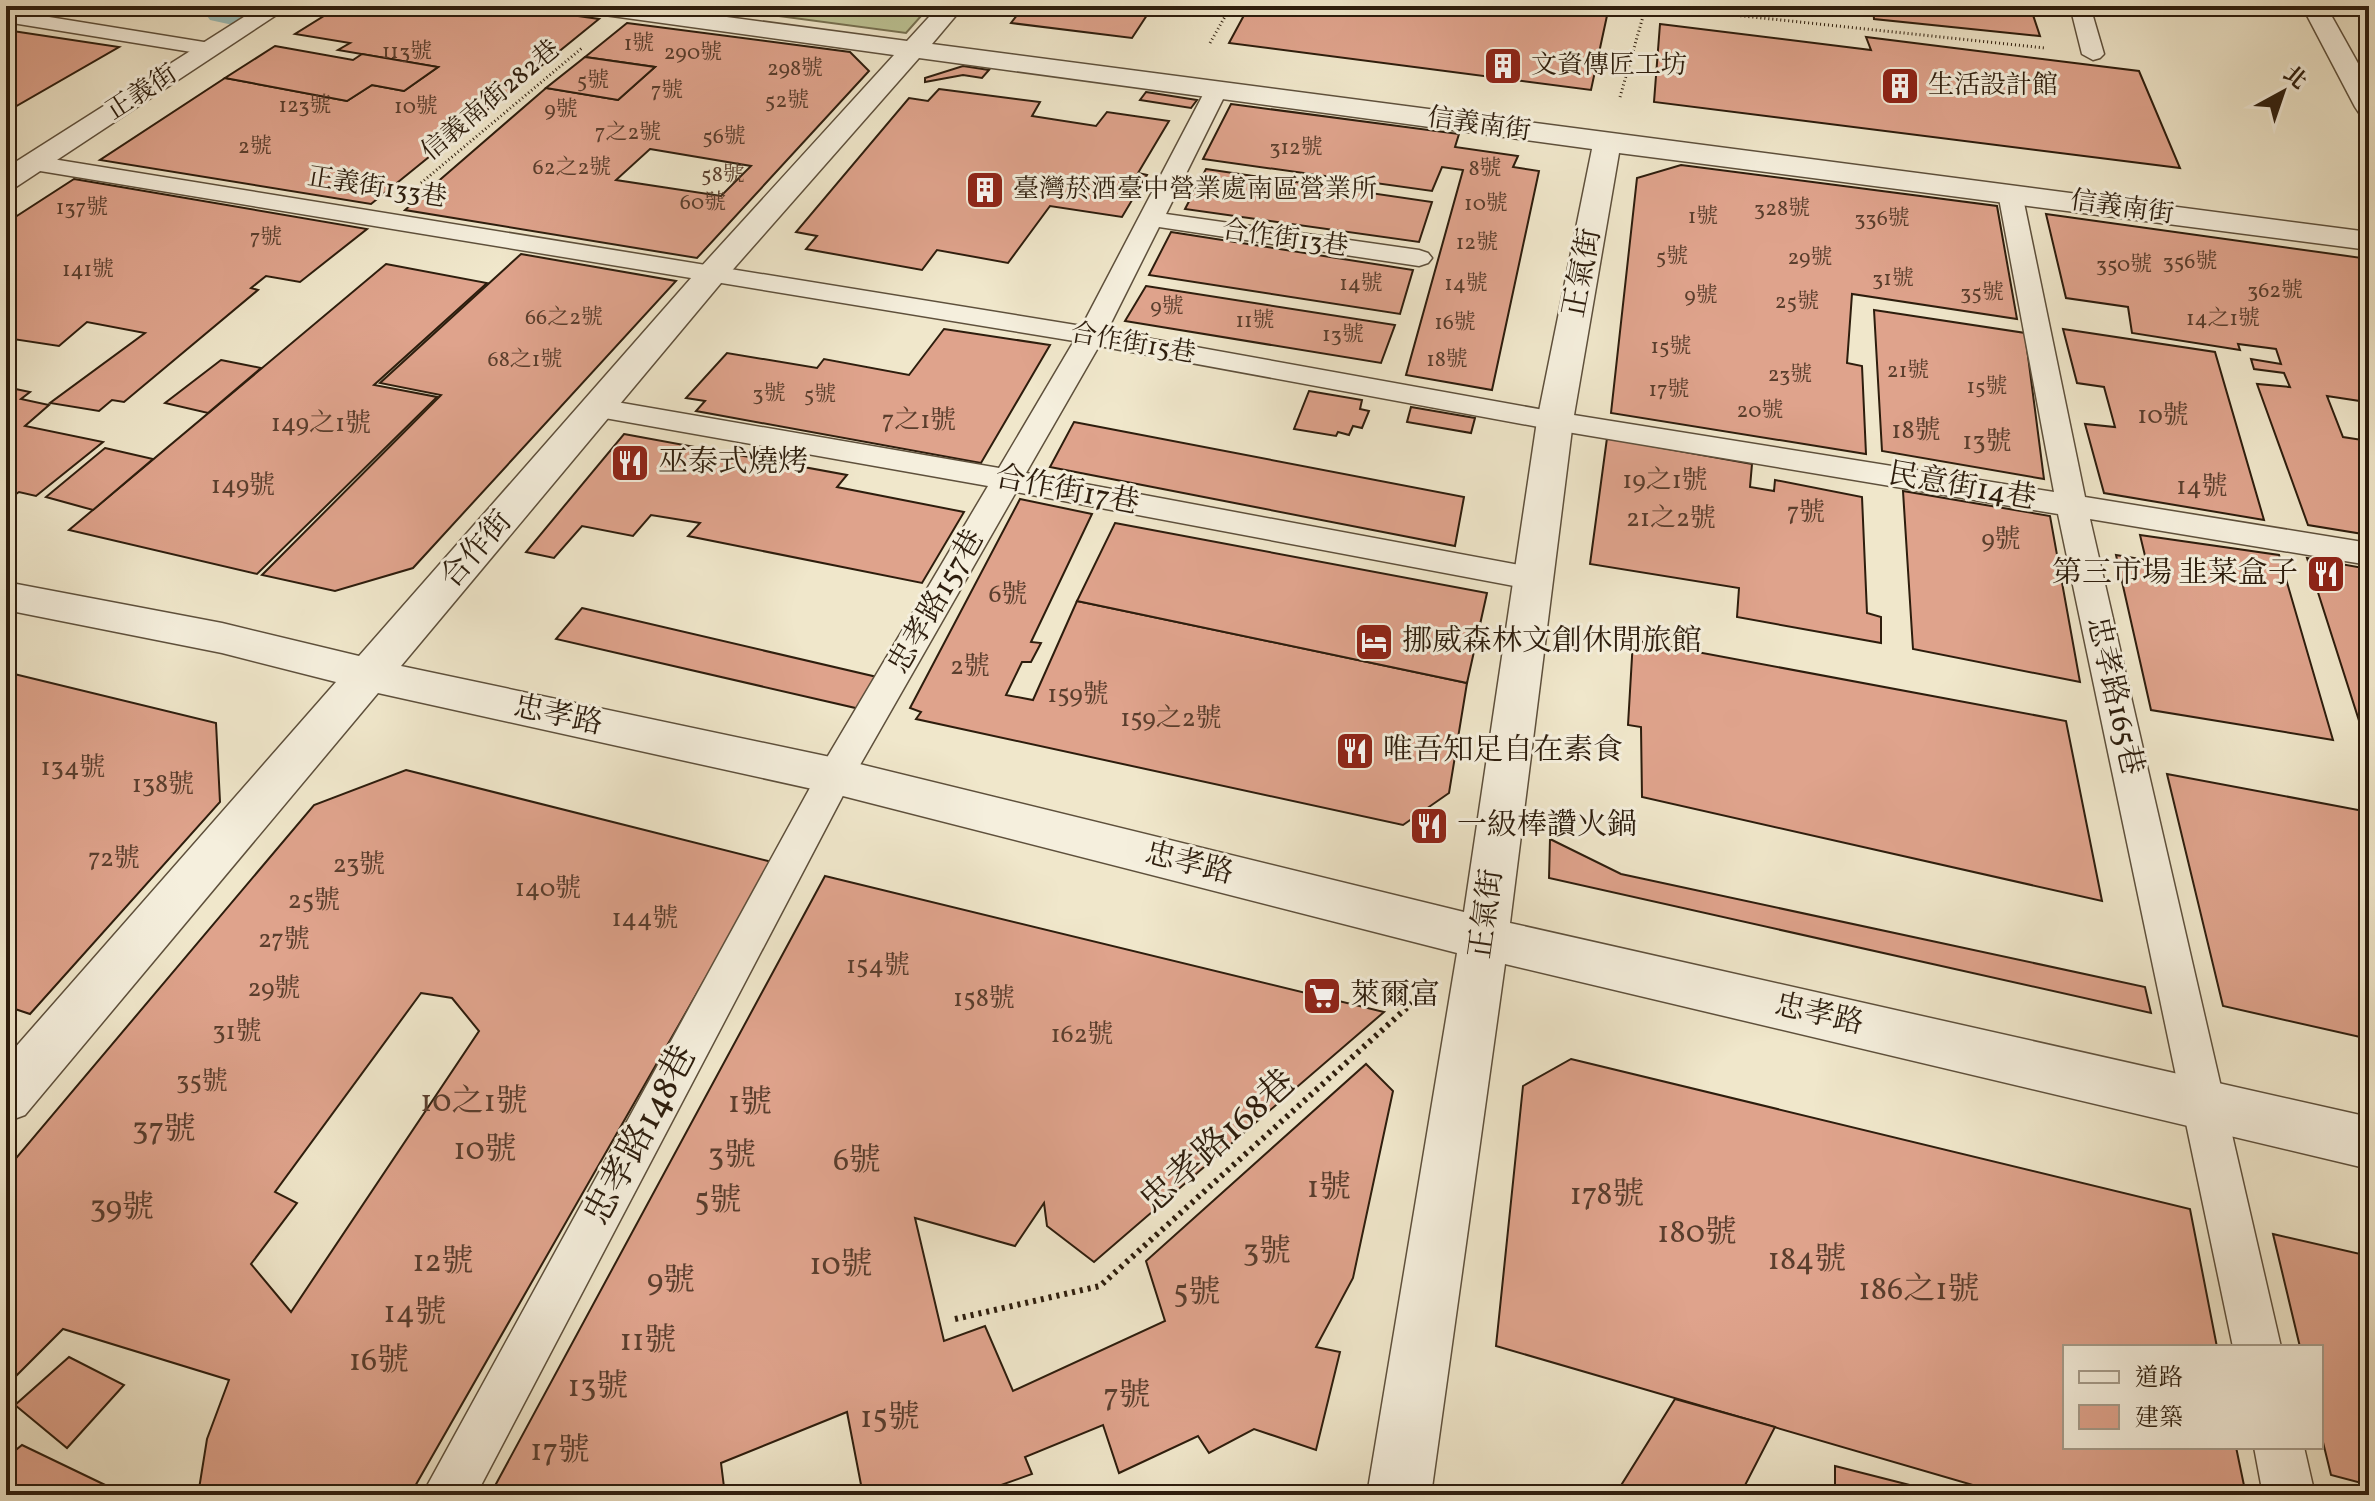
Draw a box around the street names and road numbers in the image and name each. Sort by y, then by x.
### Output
street label: 信義南街282巷 [414,32,568,170]
street label: 正義街 [99,57,185,129]
street label: 信義南街 [1425,100,1533,150]
street label: 正義街133巷 [305,159,449,217]
street label: 信義南街 [2068,183,2176,233]
street label: 合作街13巷 [1219,212,1351,266]
street label: 正氣街 [1554,225,1612,321]
street label: 合作街15巷 [1068,315,1198,373]
street label: 民意街14巷 [1885,453,2039,521]
street label: 合作街17巷 [991,456,1143,526]
street label: 合作街 [432,502,522,598]
street label: 忠孝路157巷 [879,522,995,682]
street label: 忠孝路165巷 [2075,613,2153,779]
street label: 忠孝路 [510,686,606,746]
street label: 忠孝路 [1140,833,1238,895]
street label: 正氣街 [1460,867,1514,961]
street label: 忠孝路 [1770,984,1868,1046]
street label: 忠孝路148巷 [574,1037,710,1235]
street label: 忠孝路168巷 [1130,1059,1308,1227]

